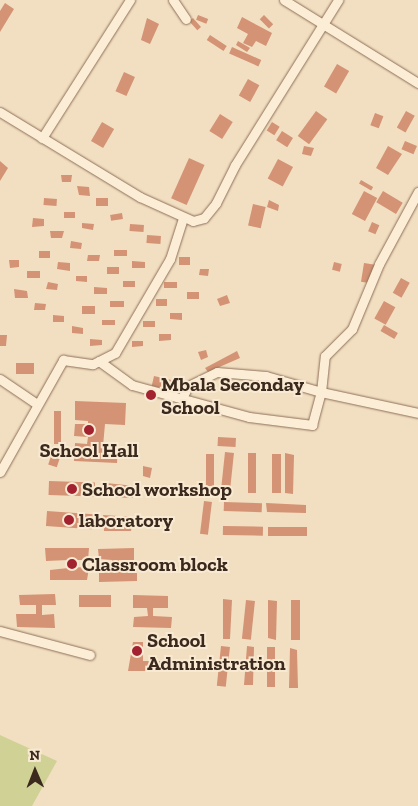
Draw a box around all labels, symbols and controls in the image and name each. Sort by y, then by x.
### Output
place label: Mbala Seconday School [161,372,304,419]
marker: Mbala Seconday School [145,389,157,401]
marker: School Hall [83,424,95,436]
place label: School Hall [39,438,139,462]
place label: School workshop [82,477,232,501]
marker: School workshop [66,483,78,495]
place label: laboratory [79,508,173,532]
marker: laboratory [63,514,75,526]
place label: Classroom block [82,552,228,576]
marker: Classroom block [66,558,78,570]
place label: School Administration [147,628,286,675]
marker: School Administration [131,645,143,657]
north arrow [10,746,60,796]
text: N [29,747,40,764]

